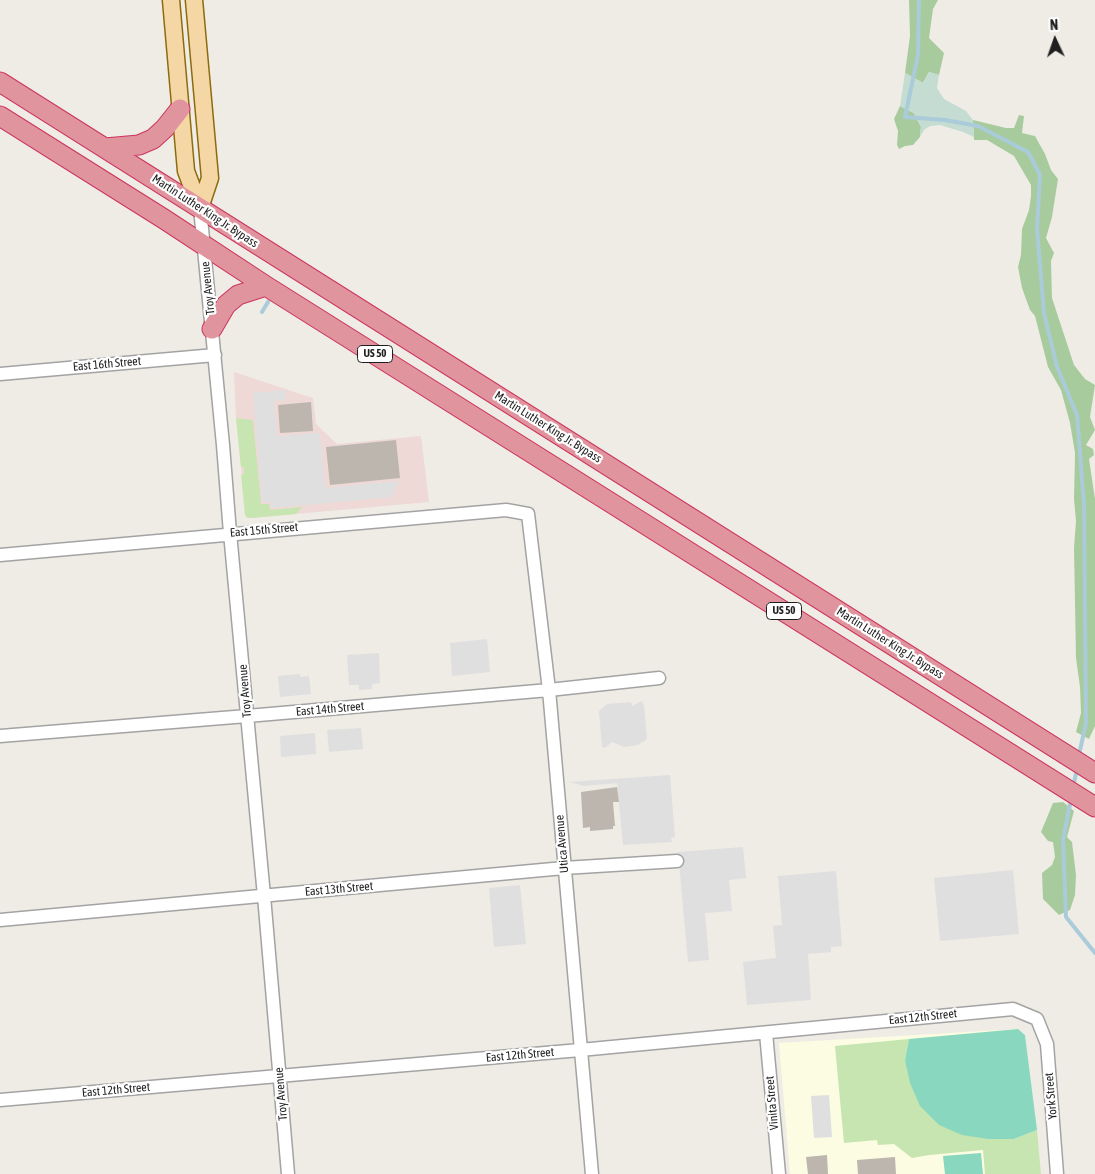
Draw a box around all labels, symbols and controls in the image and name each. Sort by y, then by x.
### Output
north arrow [1030,15,1080,65]
text: N [1050,17,1059,33]
street label: Martin Luther King Jr. Bypass [149,171,261,251]
street label: Troy Avenue [198,261,218,315]
road number: US 50 [358,346,392,362]
street label: East 16th Street [72,354,142,374]
street label: Martin Luther King Jr. Bypass [492,388,604,466]
street label: East 15th Street [229,520,299,540]
road number: US 50 [766,602,802,620]
street label: Martin Luther King Jr. Bypass [834,604,946,682]
street label: Troy Avenue [235,664,255,718]
street label: East 14th Street [295,699,365,719]
street label: Utica Avenue [552,814,572,874]
street label: East 13th Street [304,879,374,899]
street label: East 12th Street [888,1006,958,1028]
street label: East 12th Street [485,1045,555,1065]
street label: Troy Avenue [271,1067,291,1121]
street label: York Street [1042,1072,1060,1120]
street label: Vinita Street [762,1075,782,1131]
street label: East 12th Street [81,1080,151,1100]

